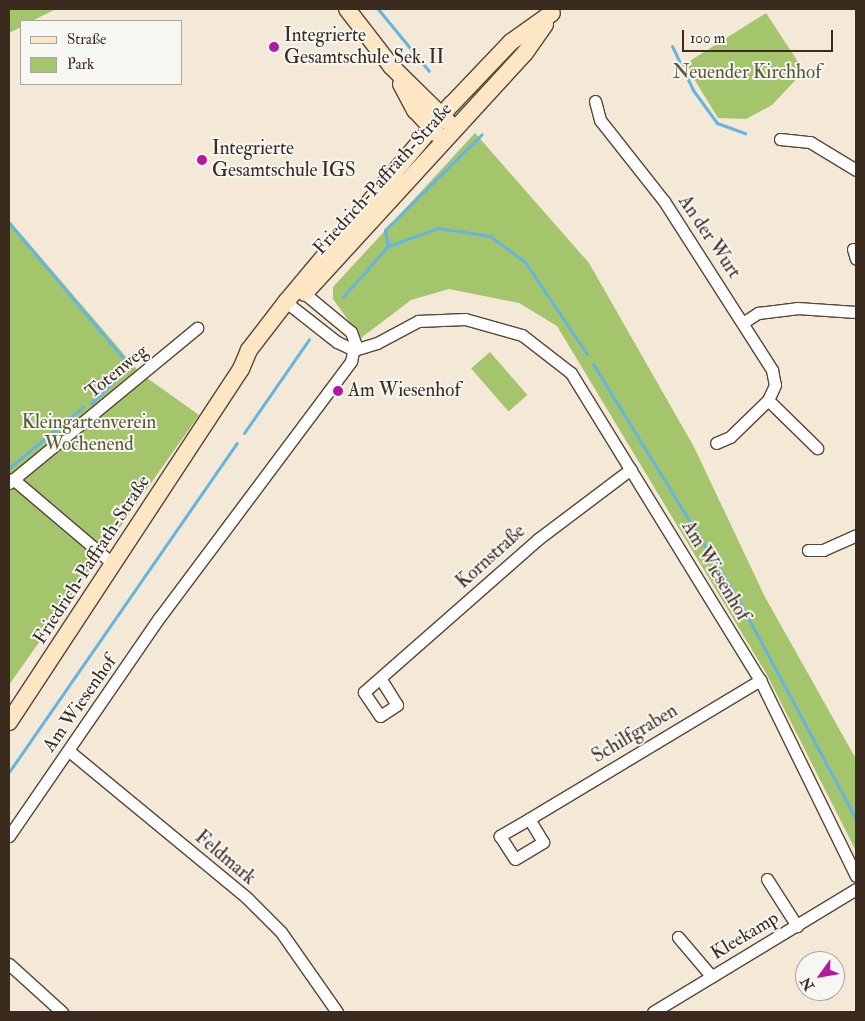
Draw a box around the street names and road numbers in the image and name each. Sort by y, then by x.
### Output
street label: Friedrich-Paffrath-Straße [309,98,457,260]
street label: An der Wurt [673,191,745,283]
street label: Totenweg [81,340,153,404]
street label: Friedrich-Paffrath-Straße [29,471,155,649]
street label: Am Wiesenhof [676,517,754,625]
street label: Kornstraße [452,520,530,594]
street label: Am Wiesenhof [38,651,122,757]
street label: Schilfgraben [588,700,682,768]
street label: Feldmark [190,826,260,890]
street label: Kleekamp [707,907,783,965]

